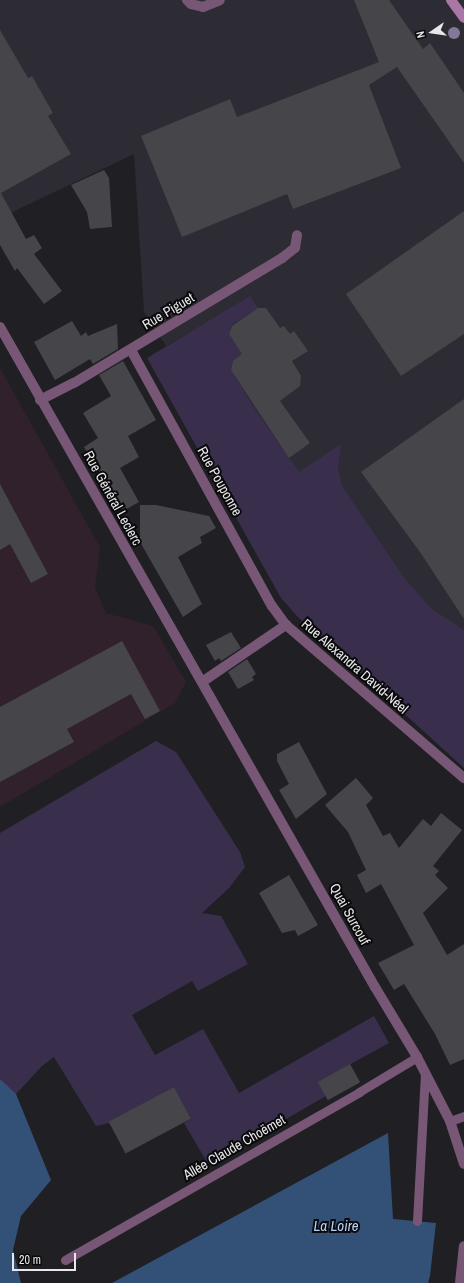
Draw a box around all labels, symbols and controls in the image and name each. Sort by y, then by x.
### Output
north arrow [412,12,452,52]
text: N [413,30,428,39]
street label: Rue Piguet [139,289,197,333]
street label: Rue Pouponne [194,443,246,519]
street label: Rue Général Leclerc [80,448,146,548]
street label: Rue Alexandra David-Néel [298,615,412,717]
street label: Quai Surcouf [326,880,374,948]
street label: Allée Claude Choëmet [180,1111,288,1183]
water label: La Loire [313,1217,359,1235]
scale bar [14,1245,78,1271]
text: 20 m [19,1252,41,1268]

